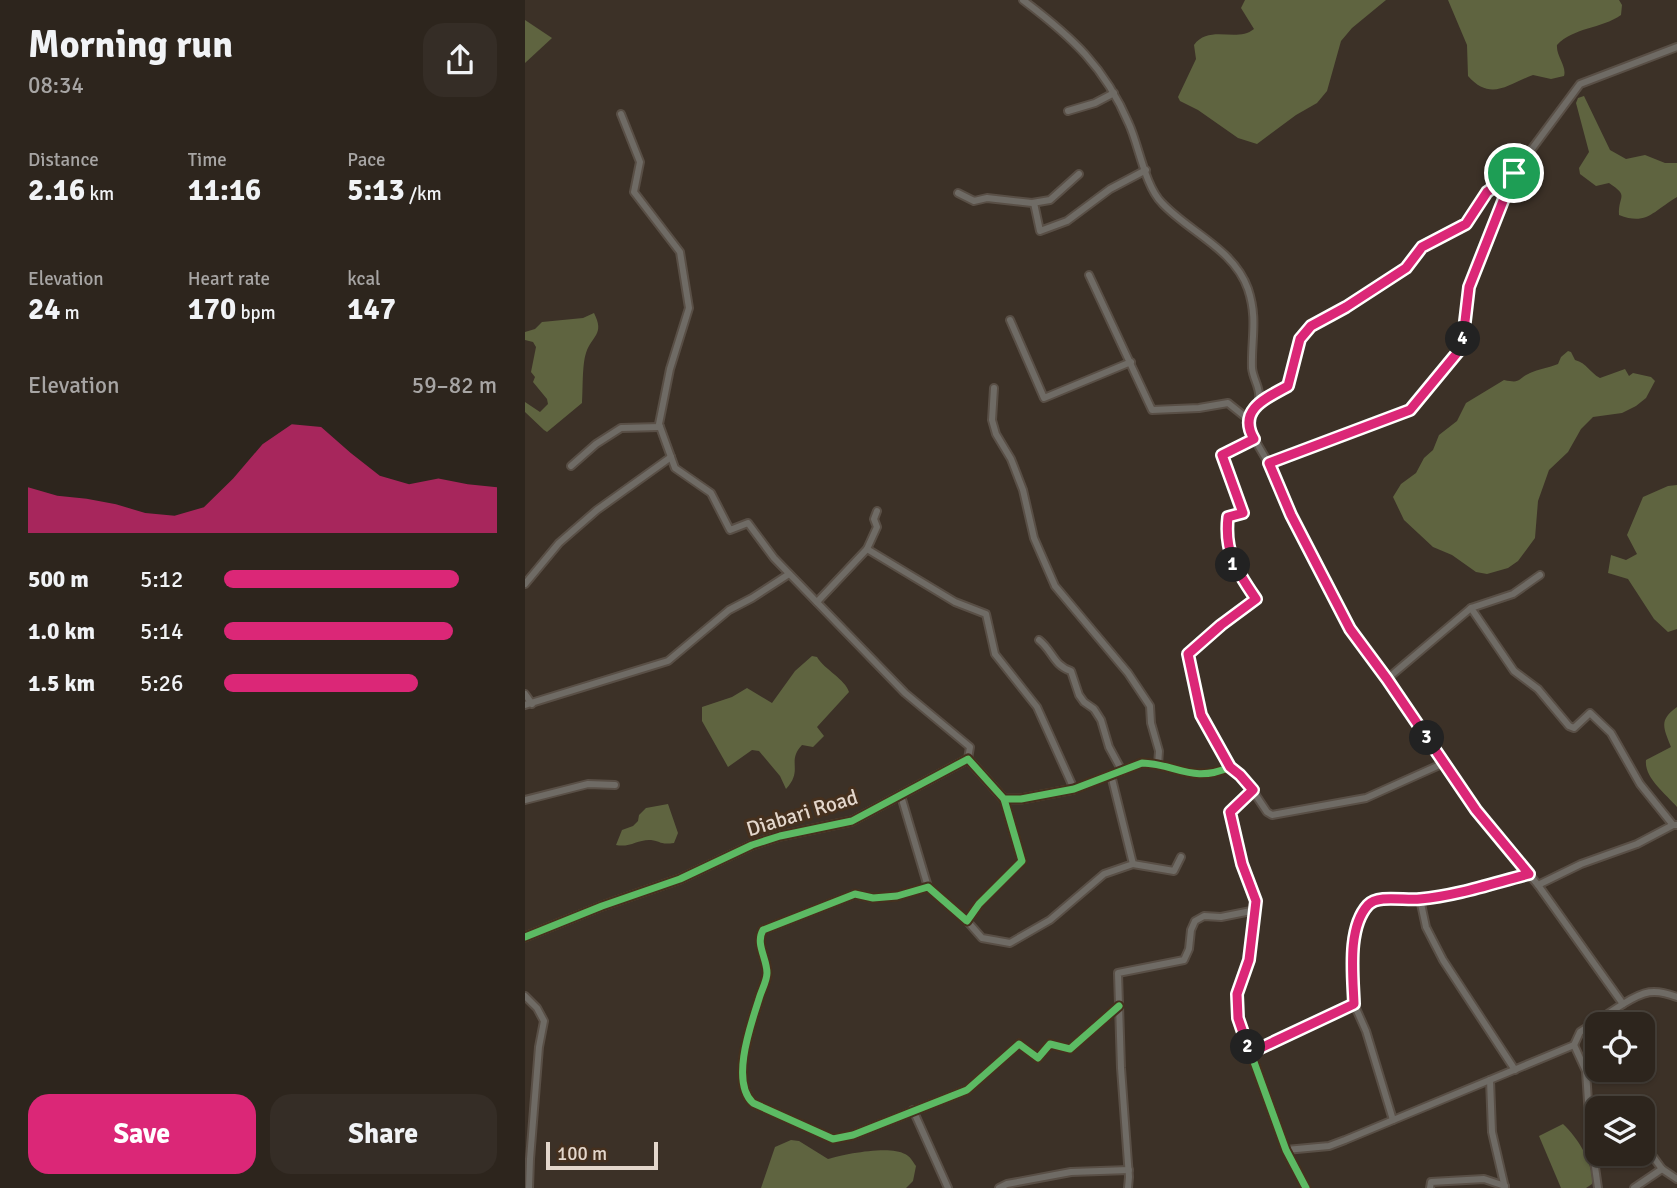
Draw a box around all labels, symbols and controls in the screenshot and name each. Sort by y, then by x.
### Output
text: Morning run [28,21,233,68]
button: share [423,23,497,97]
text: 08:34 [28,71,84,100]
pin [1484,143,1544,203]
text: Distance [28,148,99,172]
text: Time [188,148,227,172]
text: Pace [347,148,386,172]
icon: arrive [1495,154,1533,192]
text: 2.16 [28,172,85,209]
text: 11:16 [188,172,261,209]
text: 5:13 [347,172,405,209]
text: km [85,182,114,206]
text: /km [405,182,442,206]
text: Elevation [28,267,104,291]
text: Heart rate [188,267,270,291]
text: kcal [347,267,381,291]
text: 24 [28,291,60,328]
text: 170 [188,291,236,328]
text: 147 [347,291,396,328]
text: m [60,301,80,325]
text: bpm [236,301,276,325]
pin: 4 [1445,322,1481,356]
text: 4 [1457,326,1468,350]
text: Elevation [28,371,120,400]
text: 59–82 m [412,371,497,400]
pin: 1 [1215,548,1251,582]
text: 1 [1227,552,1238,576]
text: 500 m [28,565,89,594]
text: 5:12 [140,565,183,594]
text: 1.0 km [28,617,95,646]
text: 5:14 [140,617,183,646]
text: 1.5 km [28,669,95,698]
text: 5:26 [140,669,183,698]
pin: 3 [1409,720,1445,756]
text: 3 [1421,725,1432,749]
street label: Diabari Road [743,784,861,842]
map controls [1585,1012,1655,1166]
button: locate [1585,1012,1655,1082]
pin: 2 [1231,1030,1265,1064]
text: 2 [1242,1034,1253,1058]
button: Save [28,1094,256,1174]
button: Share [270,1094,497,1174]
button: layers [1585,1096,1655,1166]
scale bar [546,1139,658,1171]
text: 100 m [557,1142,607,1166]

